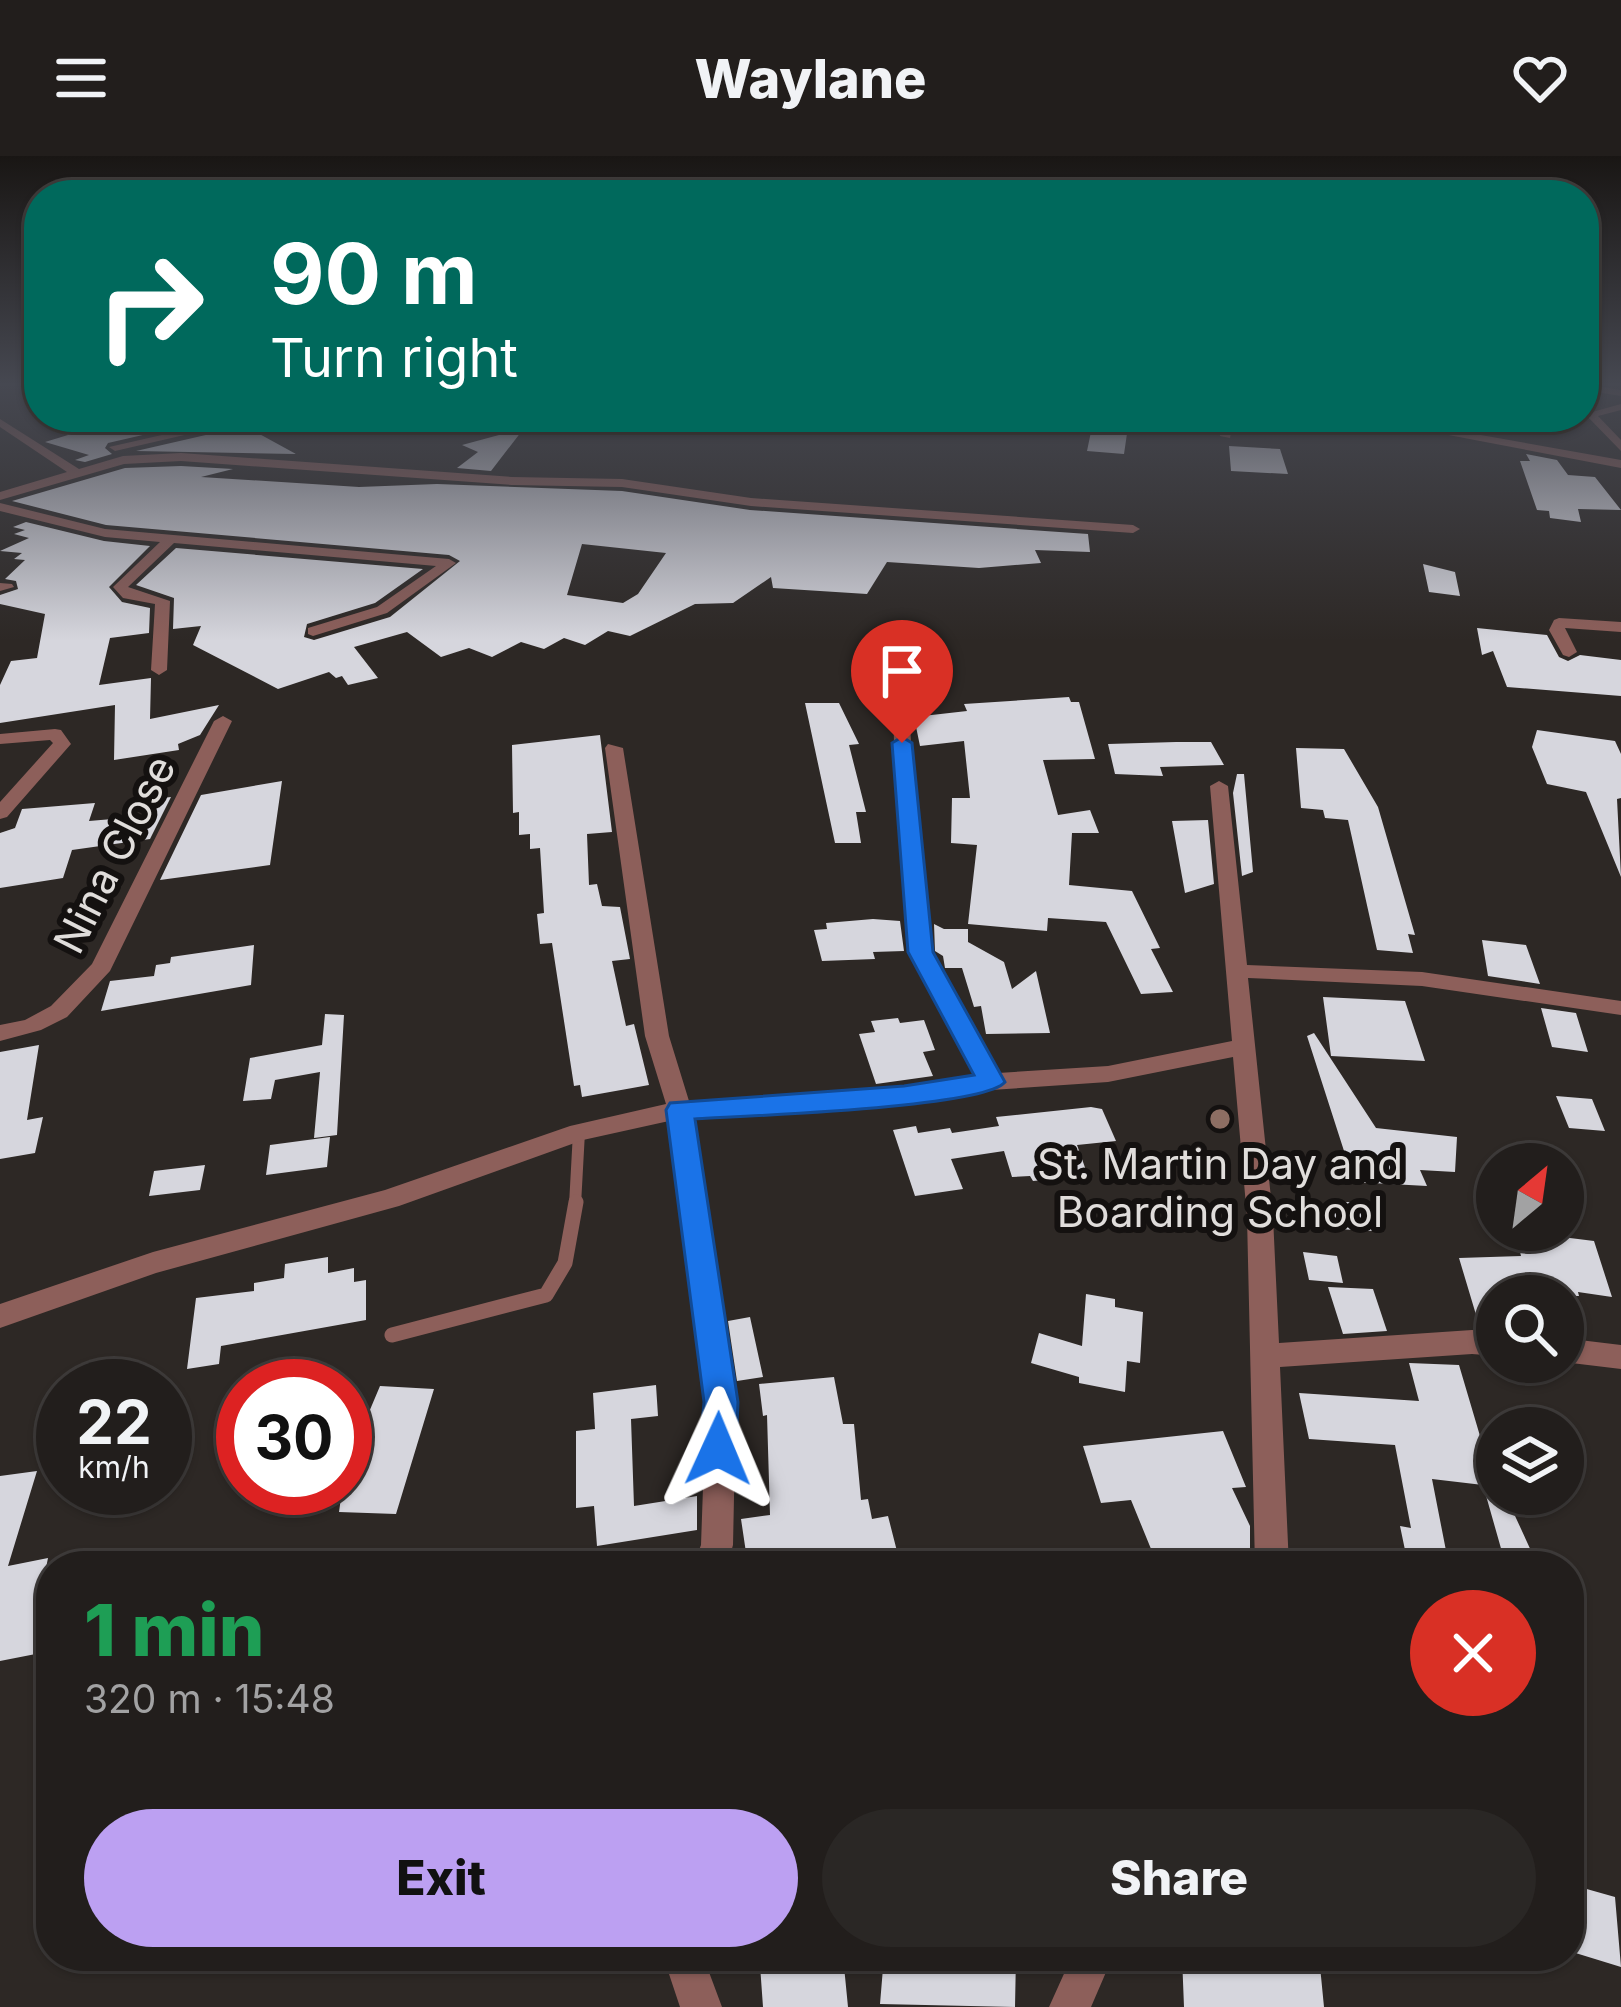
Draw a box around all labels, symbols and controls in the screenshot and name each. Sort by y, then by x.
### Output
icon: menu [48,45,114,111]
icon: heart [1507,45,1573,111]
text: Waylane [695,46,926,111]
text: 90 m [270,223,478,324]
icon: right [72,228,228,384]
text: Turn right [270,325,518,390]
pin [851,620,953,743]
icon: arrive [869,638,935,704]
street label: Nina Close [43,747,185,961]
marker: St. Martin Day and Boarding School [1207,1106,1233,1132]
place label: St. Martin Day and Boarding School [1037,1138,1403,1237]
north arrow [1476,1143,1584,1251]
map controls [1476,1143,1584,1515]
button: search [1476,1275,1584,1383]
speed limit sign: 30 [216,1359,372,1515]
text: 22 [76,1386,152,1458]
position arrow [655,1386,781,1512]
button: layers [1476,1407,1584,1515]
text: km/h [78,1449,150,1485]
text: 1 min [84,1586,264,1673]
button: close [1410,1590,1536,1716]
text: 320 m · 15:48 [84,1675,335,1722]
button: Exit [84,1809,798,1947]
button: Share [822,1809,1536,1947]

